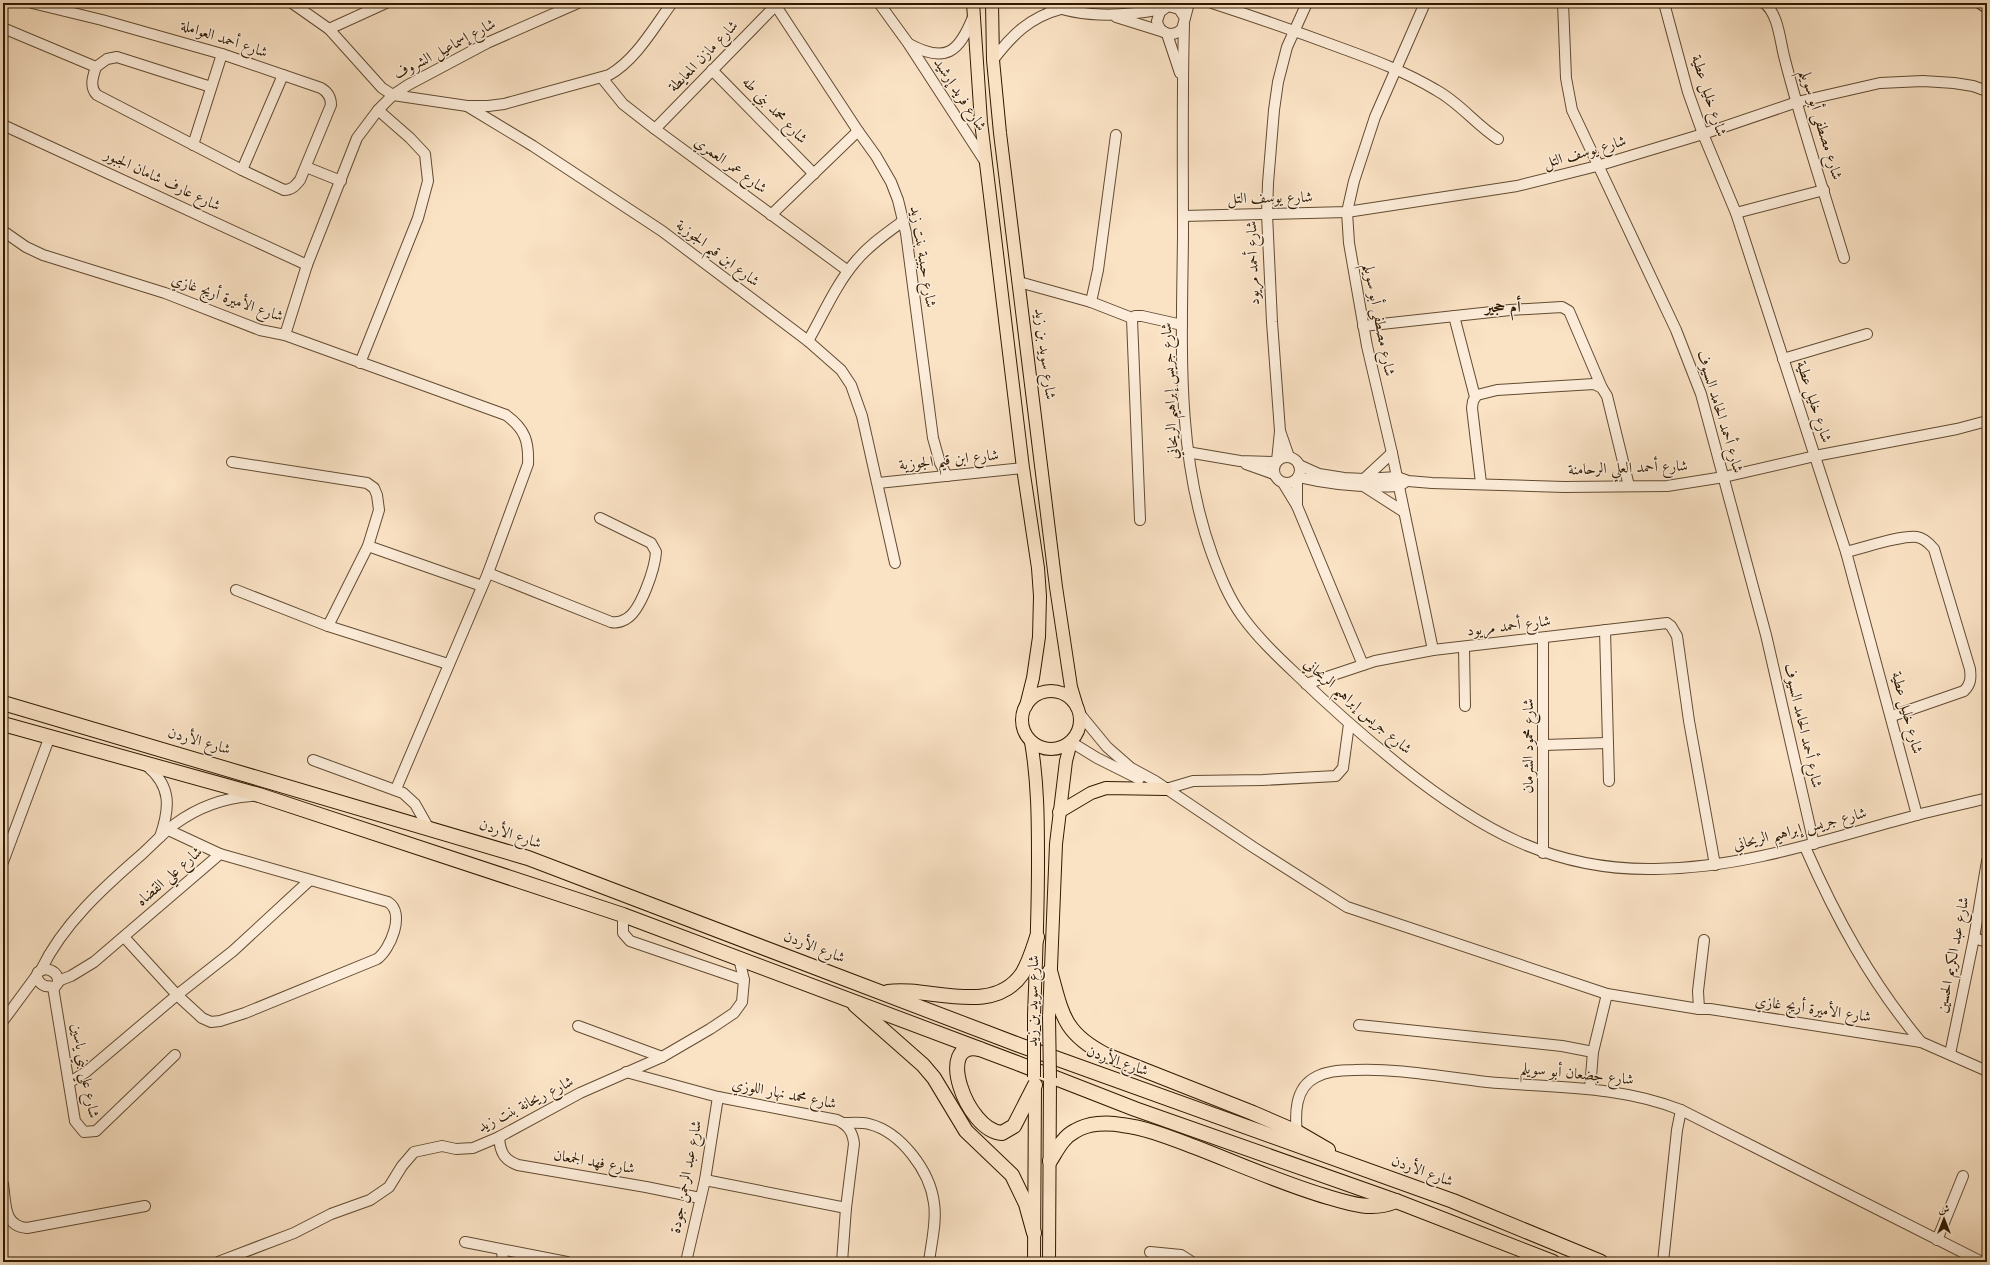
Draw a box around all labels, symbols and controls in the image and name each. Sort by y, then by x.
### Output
street label: شارع أحمد العواملة [176,14,271,65]
street label: شارع إسماعيل الشروف [392,17,500,87]
street label: شارع مازن المعايطة [666,18,744,98]
street label: شارع خليل عطية [1684,53,1728,140]
street label: شارع فريد إرشيد [927,56,988,136]
street label: شارع مصطفى أبو سويلم [1790,67,1849,184]
street label: شارع محمد بني طه [735,75,809,151]
street label: شارع يوسف التل [1542,134,1629,176]
street label: شارع عمر العمري [689,135,769,200]
street label: شارع عارف شامان الجبور [98,147,222,218]
street label: شارع يوسف التل [1227,191,1313,211]
street label: شارع حبيبة بنت زيد [903,205,937,309]
street label: شارع ابن قيم الجوزية [669,218,762,295]
street label: شارع أحمد مريود [1240,220,1267,306]
street label: شارع مصطفى أبو سويلم [1354,262,1401,379]
street label: شارع الأميرة أريج غازي [168,268,286,330]
district label: أم حجير [1483,295,1521,321]
street label: شارع سويد بن زيد [1027,308,1057,401]
street label: شارع جريس إبراهيم الريحاني [1159,322,1188,460]
street label: شارع أحمد الحامد السيوف [1689,348,1750,476]
street label: شارع خليل عطية [1789,359,1833,446]
street label: شارع ابن قيم الجوزية [898,448,1000,480]
street label: شارع أحمد العلي الرحامنة [1568,454,1688,484]
street label: شارع أحمد مريود [1466,609,1552,644]
street label: شارع جريس إبراهيم الريحاني [1296,656,1414,762]
street label: شارع أحمد الحامد السيوف [1776,661,1828,791]
street label: شارع خليل عطية [1884,670,1924,757]
street label: شارع محمود الشرمان [1522,698,1541,794]
street label: شارع الأردن [165,721,233,762]
street label: شارع جريس إبراهيم الريحاني [1731,805,1870,860]
street label: شارع الأردن [476,813,545,856]
street label: شارع علي القضاه [134,845,209,913]
street label: شارع عبد الكريم الحسين [1934,896,1977,1015]
street label: شارع الأردن [780,925,849,970]
street label: شارع سويد بن زيد [1026,955,1046,1047]
street label: شارع الأميرة أريج غازي [1753,989,1873,1031]
street label: شارع علي بني ياسين [63,1022,101,1120]
street label: شارع الأردن [1083,1040,1152,1083]
street label: شارع جضعان أبو سويلم [1519,1057,1635,1094]
street label: شارع ريحانة بنت زيد [476,1075,578,1139]
street label: شارع محمد نهار اللوزي [730,1078,837,1116]
street label: شارع عبد الرحمن جودة [668,1119,709,1236]
street label: شارع فهد الجمعان [551,1148,636,1181]
street label: شارع الأردن [1388,1149,1457,1194]
north arrow [1924,1199,1964,1239]
text: ش [1939,1205,1950,1216]

